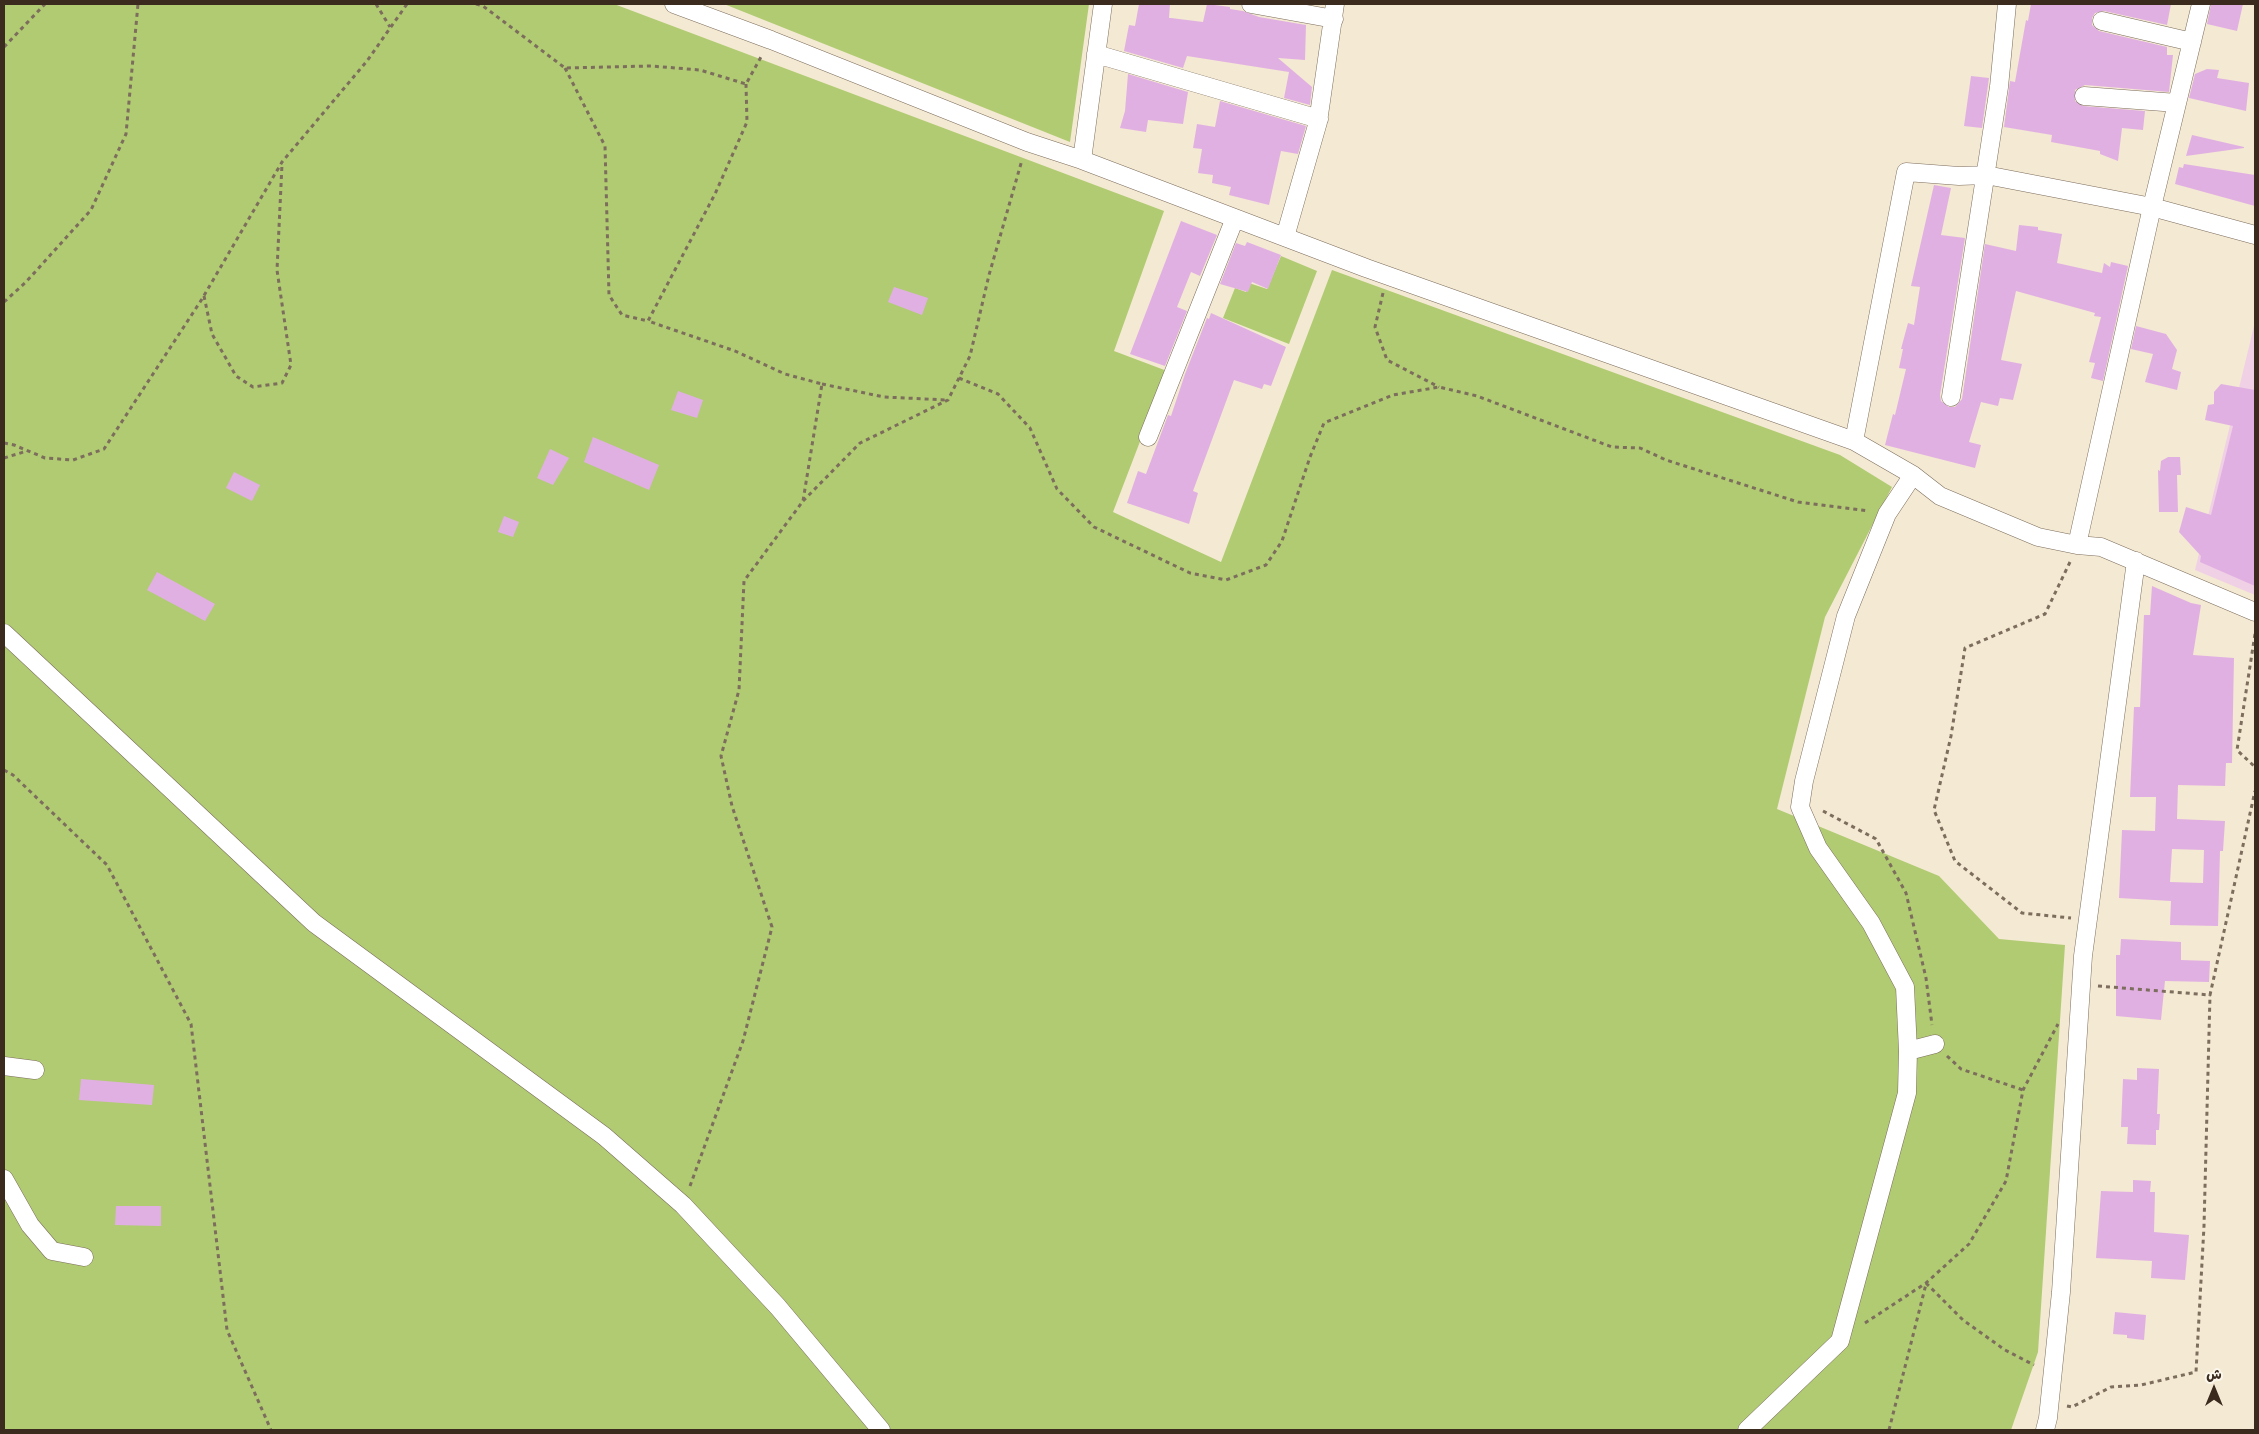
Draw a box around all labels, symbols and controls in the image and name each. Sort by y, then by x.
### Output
north arrow [2189,1364,2239,1414]
text: ش [2206,1365,2222,1383]

